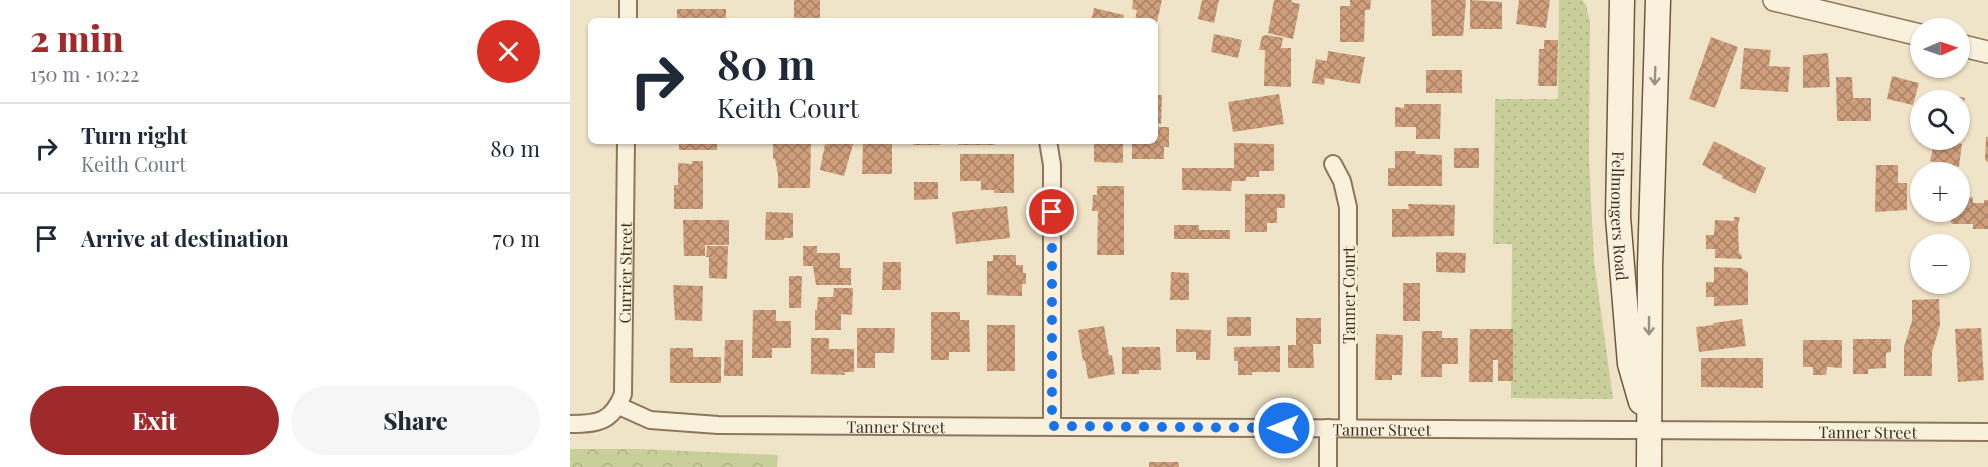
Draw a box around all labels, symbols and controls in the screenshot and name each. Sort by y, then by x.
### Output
text: 2 min [30,13,124,61]
north arrow [1910,18,1970,78]
map controls [1910,18,1970,294]
button: close [477,20,540,83]
text: 80 m [717,35,815,91]
icon: right [618,42,696,120]
text: 150 m · 10:22 [30,60,139,87]
one-way arrow [1650,65,1661,85]
text: Keith Court [717,89,859,125]
button: search [1910,90,1970,150]
text: Turn right [81,120,187,150]
icon: right [30,132,63,165]
text: 80 m [490,133,540,163]
text: Keith Court [81,150,186,177]
street label: Fellmongers Road [1607,151,1634,281]
button: + [1910,162,1970,222]
pin [1026,186,1077,237]
icon: arrive [1035,195,1068,228]
icon: arrive [30,222,63,255]
street label: Currier Street [613,222,636,323]
text: Arrive at destination [81,223,289,253]
text: 70 m [493,223,540,253]
button: − [1910,234,1970,294]
street label: Tanner Court [1338,246,1359,344]
one-way arrow [1643,315,1655,335]
button: Exit [30,386,279,455]
button: Share [291,386,540,455]
position arrow [1252,396,1316,460]
street label: Tanner Street [846,415,946,437]
street label: Tanner Street [1332,418,1432,439]
street label: Tanner Street [1818,421,1918,442]

